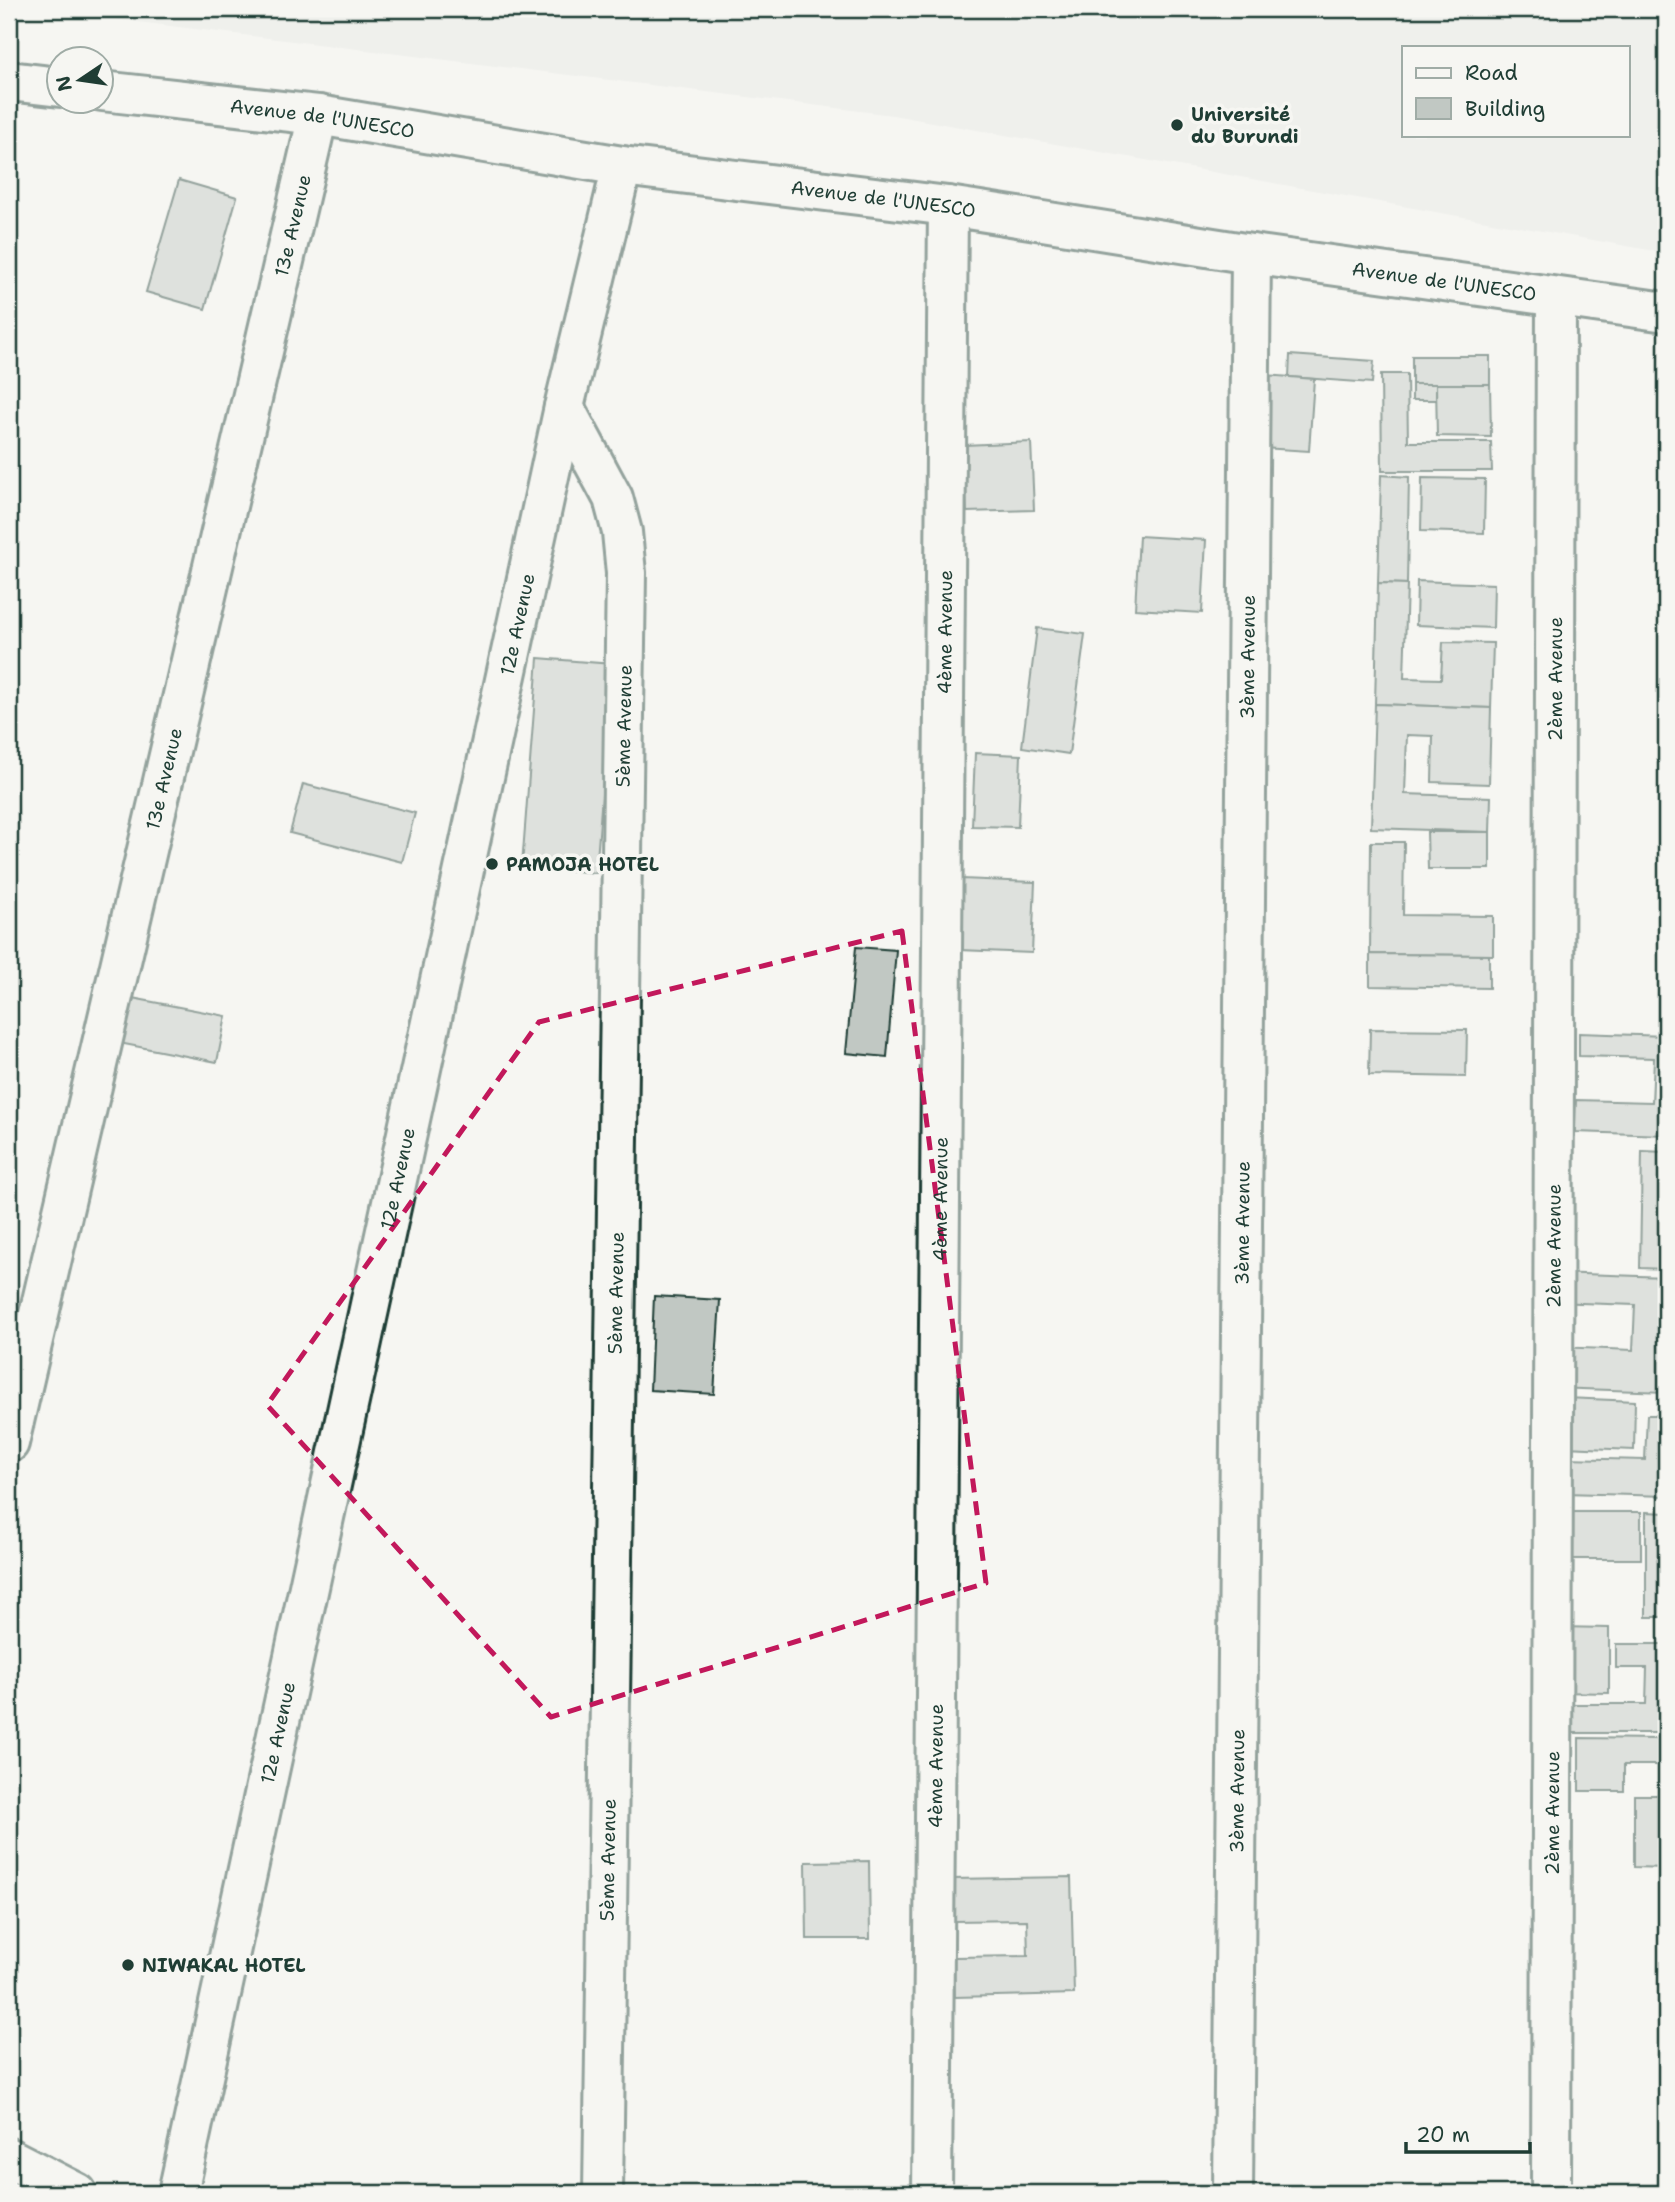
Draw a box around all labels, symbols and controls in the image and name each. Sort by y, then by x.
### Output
north arrow [46,46,116,116]
legend [1402,46,1630,136]
text: Road [1465,59,1518,87]
text: N [50,74,78,94]
street label: Avenue de l'UNESCO [229,93,416,143]
text: Building [1465,95,1545,123]
place label: Université du Burundi [1191,102,1299,149]
marker: Université du Burundi [1169,117,1185,133]
street label: 13e Avenue [268,172,316,279]
street label: Avenue de l'UNESCO [790,174,978,223]
street label: Avenue de l'UNESCO [1351,256,1538,306]
street label: 4ème Avenue [932,570,958,694]
street label: 12e Avenue [494,571,540,678]
street label: 3ème Avenue [1234,595,1260,719]
street label: 2ème Avenue [1542,617,1568,741]
street label: 5ème Avenue [610,664,638,788]
street label: 13e Avenue [140,725,188,832]
place label: PAMOJA HOTEL [506,852,659,877]
marker: PAMOJA HOTEL [484,856,500,872]
street label: 12e Avenue [374,1125,420,1232]
street label: 4ème Avenue [927,1137,953,1261]
street label: 3ème Avenue [1229,1161,1255,1285]
street label: 2ème Avenue [1541,1184,1566,1308]
street label: 5ème Avenue [602,1231,630,1355]
street label: 12e Avenue [254,1679,301,1786]
street label: 4ème Avenue [922,1704,948,1828]
street label: 3ème Avenue [1224,1729,1250,1853]
street label: 2ème Avenue [1539,1751,1565,1875]
street label: 5ème Avenue [594,1798,622,1922]
place label: NIWAKAL HOTEL [142,1953,306,1978]
marker: NIWAKAL HOTEL [120,1957,136,1973]
scale bar [1406,2111,1530,2155]
text: 20 m [1416,2121,1470,2149]

